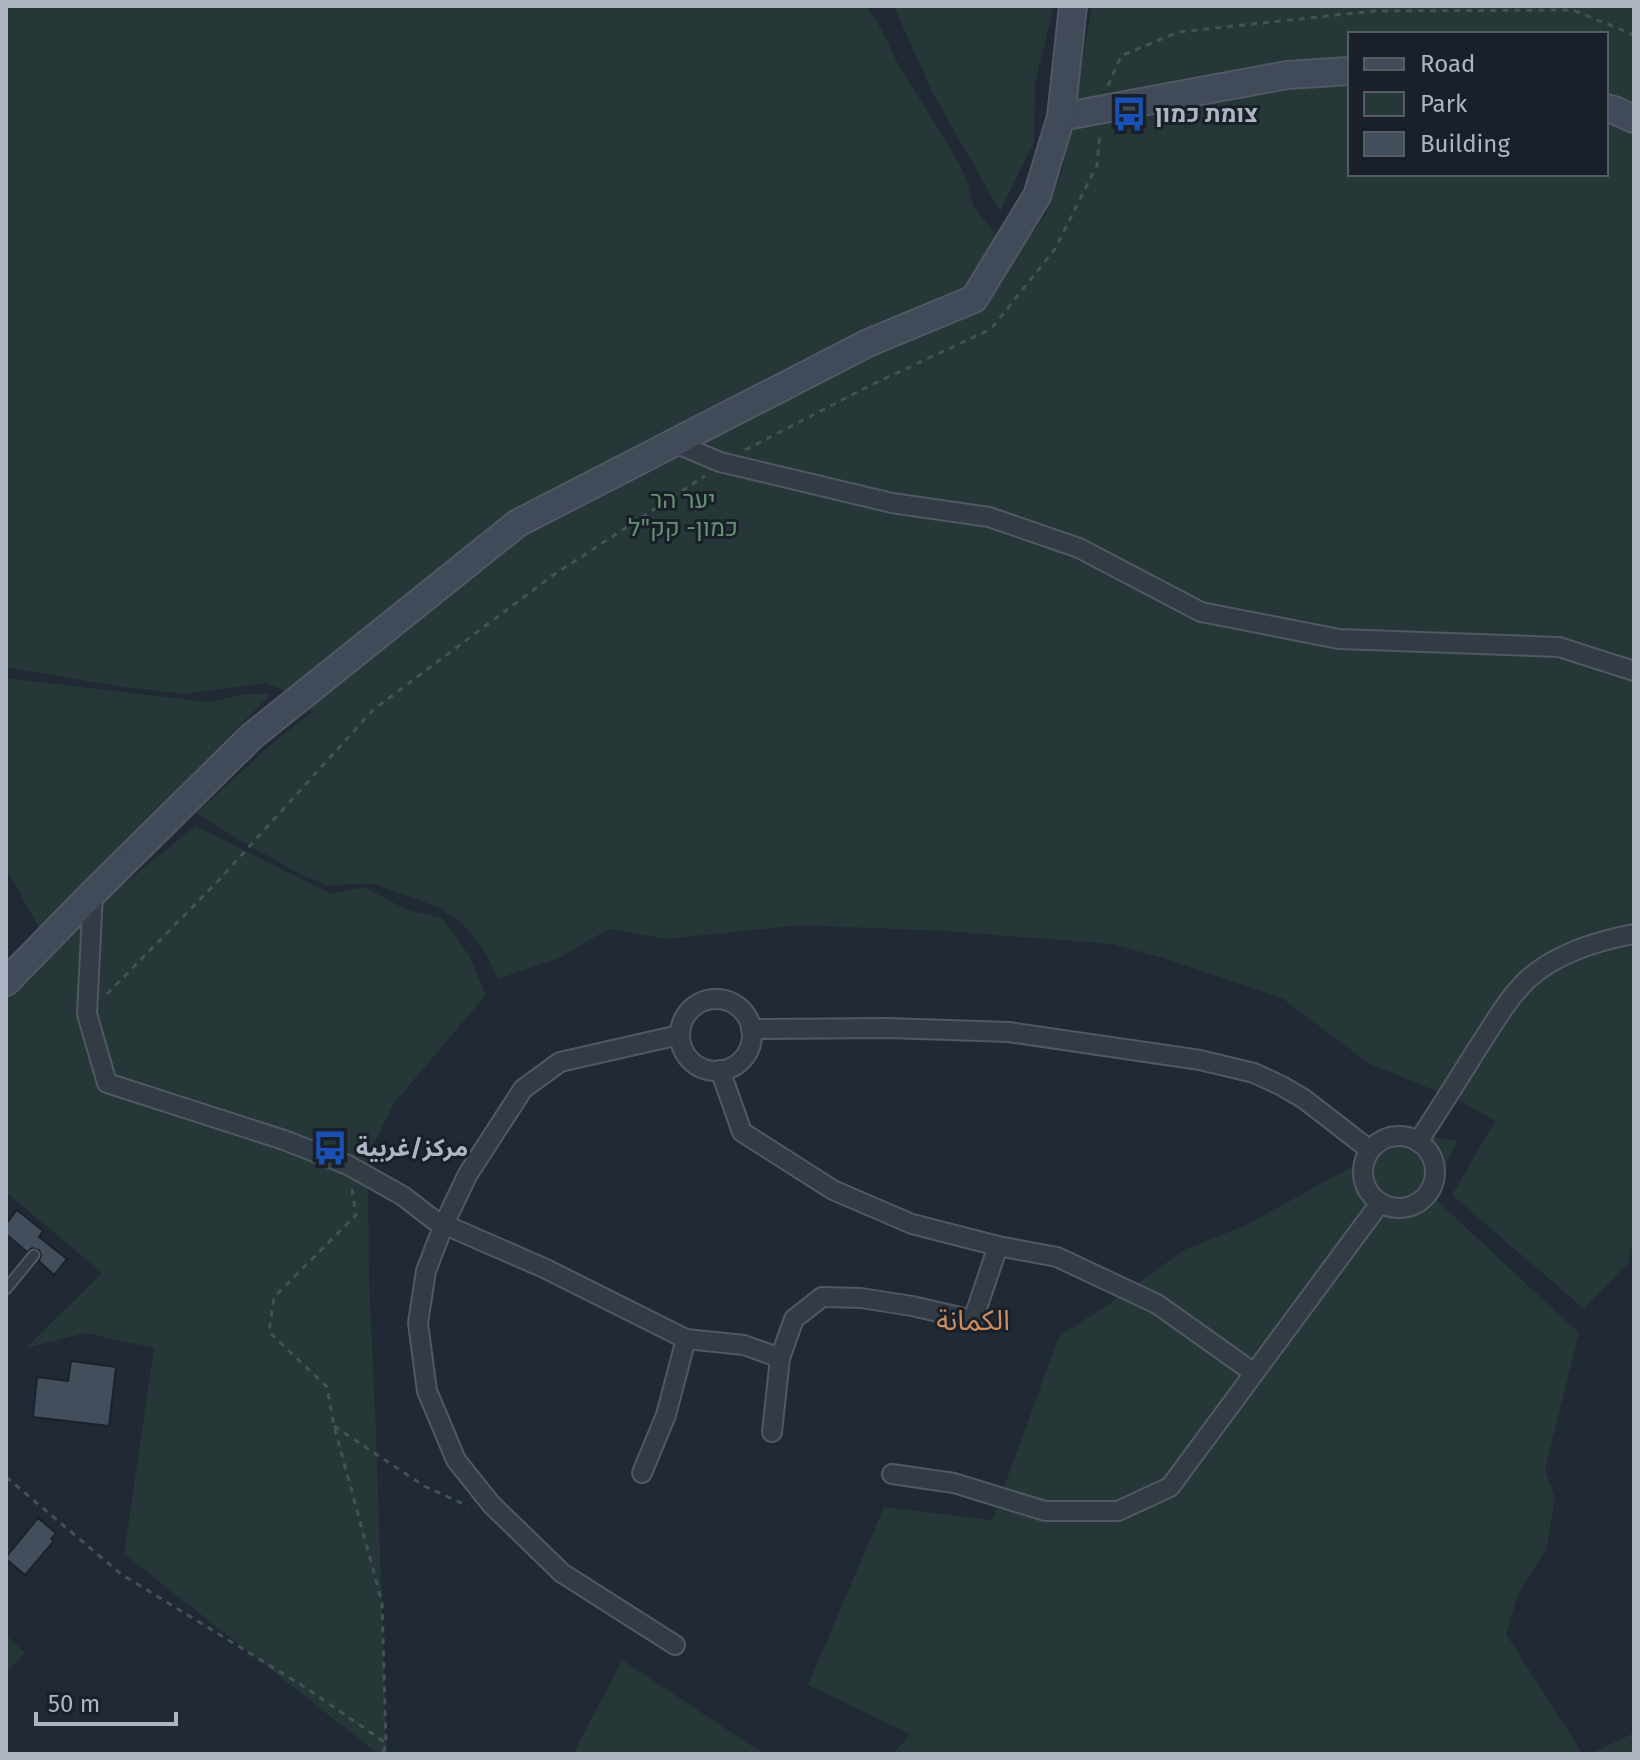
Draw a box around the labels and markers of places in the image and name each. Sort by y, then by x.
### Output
bus stop icon: צומת כמון [1110,95,1148,133]
place label: צומת כמון [1155,100,1258,128]
bus stop icon: مركز/غربية [311,1129,349,1167]
place label: مركز/غربية [356,1134,468,1162]

